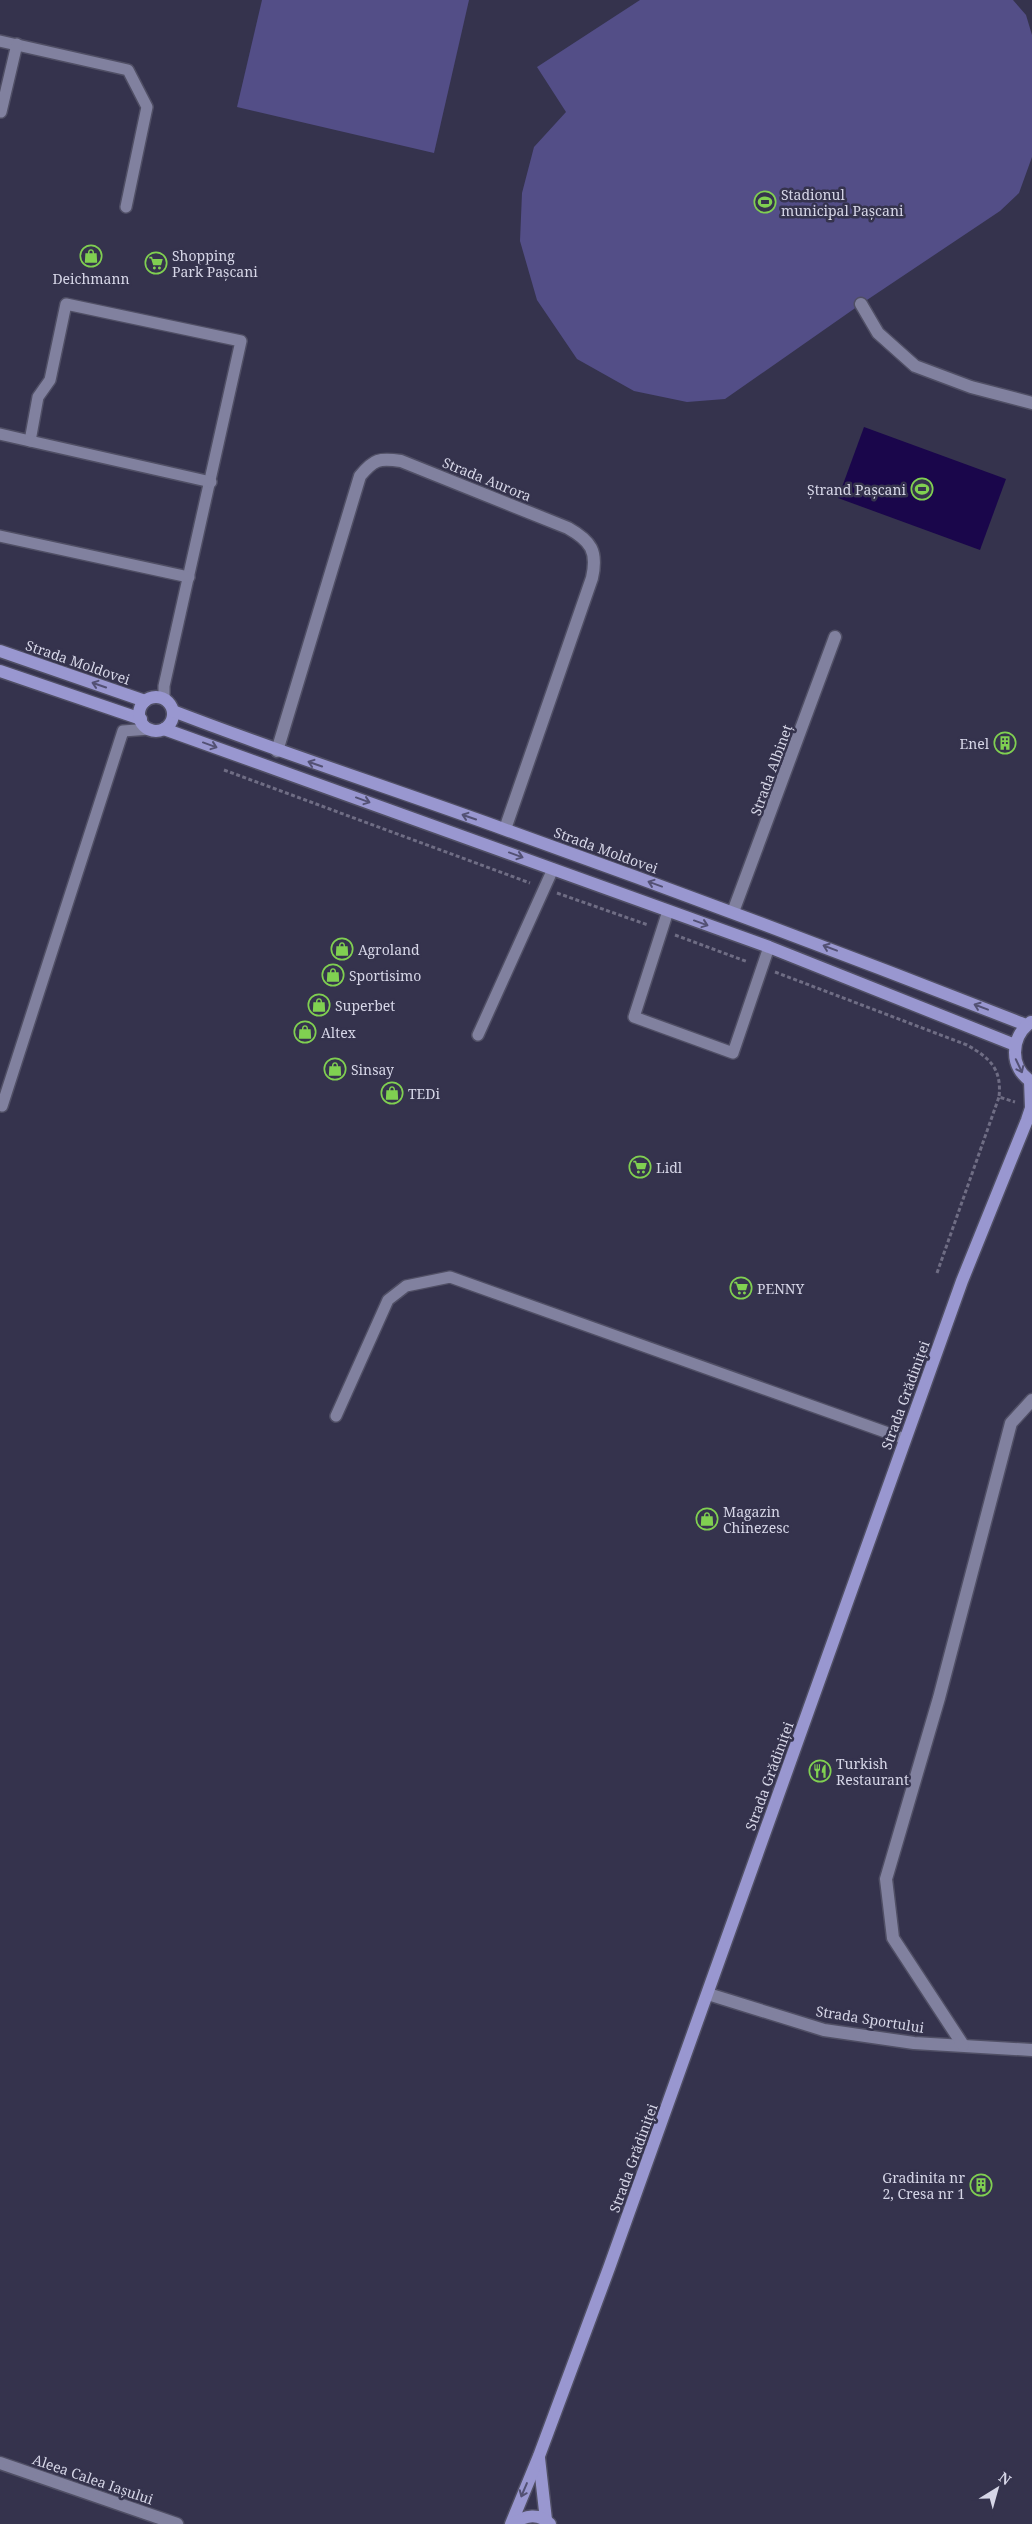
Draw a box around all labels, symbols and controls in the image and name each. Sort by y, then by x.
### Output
place label: Stadionul municipal Pașcani [781,185,904,220]
sports icon: Stadionul municipal Pașcani [753,190,777,214]
shop icon: Deichmann [79,244,103,268]
place label: Shopping Park Pașcani [172,246,258,281]
supermarket icon: Shopping Park Pașcani [144,251,168,275]
place label: Deichmann [52,269,130,288]
street label: Strada Aurora [440,453,534,505]
sports icon: Ștrand Pașcani [910,477,934,501]
place label: Ștrand Pașcani [807,480,907,499]
street label: Strada Moldovei [23,635,133,689]
one-way arrow [92,680,108,690]
street label: Strada Albineț [746,722,796,818]
building icon: Enel [993,731,1017,755]
place label: Enel [959,734,990,753]
one-way arrow [202,741,217,750]
one-way arrow [308,759,324,768]
one-way arrow [355,796,370,805]
one-way arrow [462,812,477,821]
street label: Strada Moldovei [551,822,661,878]
one-way arrow [508,851,523,860]
one-way arrow [648,879,663,888]
one-way arrow [693,919,708,928]
shop icon: Agroland [330,937,354,961]
place label: Agroland [358,940,420,959]
one-way arrow [822,943,838,952]
shop icon: Sportisimo [321,963,345,987]
place label: Sportisimo [349,966,421,985]
shop icon: Superbet [307,993,331,1017]
place label: Superbet [335,996,395,1015]
one-way arrow [974,1002,989,1012]
shop icon: Altex [293,1020,317,1044]
place label: Altex [321,1023,357,1042]
shop icon: Sinsay [323,1057,347,1081]
one-way arrow [1014,1058,1024,1073]
place label: Sinsay [351,1060,394,1079]
shop icon: TEDi [380,1081,404,1105]
place label: TEDi [408,1084,440,1103]
supermarket icon: Lidl [628,1155,652,1179]
place label: Lidl [656,1158,683,1177]
supermarket icon: PENNY [729,1276,753,1300]
place label: PENNY [757,1279,805,1298]
street label: Strada Grădiniței [876,1337,934,1452]
place label: Magazin Chinezesc [723,1502,789,1537]
shop icon: Magazin Chinezesc [695,1507,719,1531]
street label: Strada Grădiniței [740,1718,798,1833]
place label: Turkish Restaurant [836,1754,909,1789]
restaurant icon: Turkish Restaurant [808,1759,832,1783]
street label: Strada Sportului [815,2001,926,2037]
street label: Strada Grădiniței [604,2100,662,2215]
place label: Gradinita nr 2, Cresa nr 1 [882,2168,965,2203]
building icon: Gradinita nr 2, Cresa nr 1 [969,2173,993,2197]
street label: Aleea Calea Iașului [30,2449,156,2509]
north arrow [972,2464,1022,2514]
text: N [995,2467,1015,2489]
one-way arrow [519,2482,529,2497]

